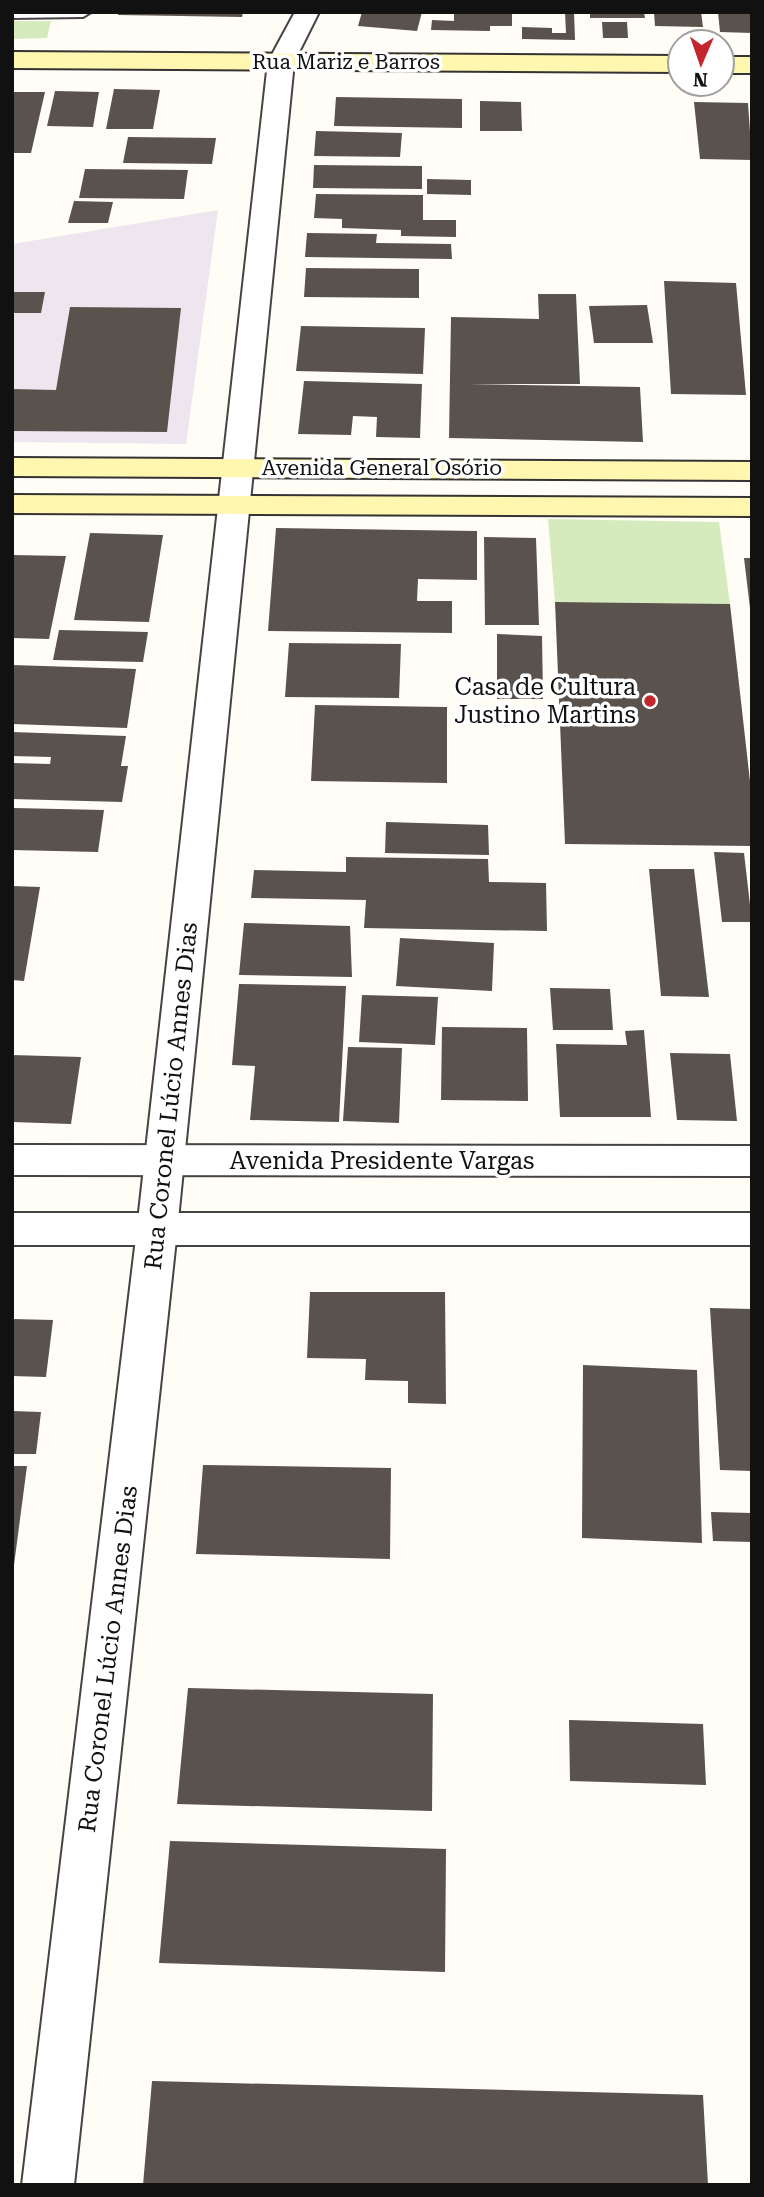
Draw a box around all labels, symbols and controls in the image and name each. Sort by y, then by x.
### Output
north arrow [666,28,736,98]
street label: Rua Mariz e Barros [252,50,440,74]
text: N [692,68,708,91]
street label: Avenida General Osório [262,456,502,480]
place label: Casa de Cultura Justino Martins [454,673,636,729]
marker: Casa de Cultura Justino Martins [642,693,658,709]
street label: Rua Coronel Lúcio Annes Dias [139,921,203,1271]
street label: Avenida Presidente Vargas [229,1147,535,1175]
street label: Rua Coronel Lúcio Annes Dias [73,1484,143,1834]

